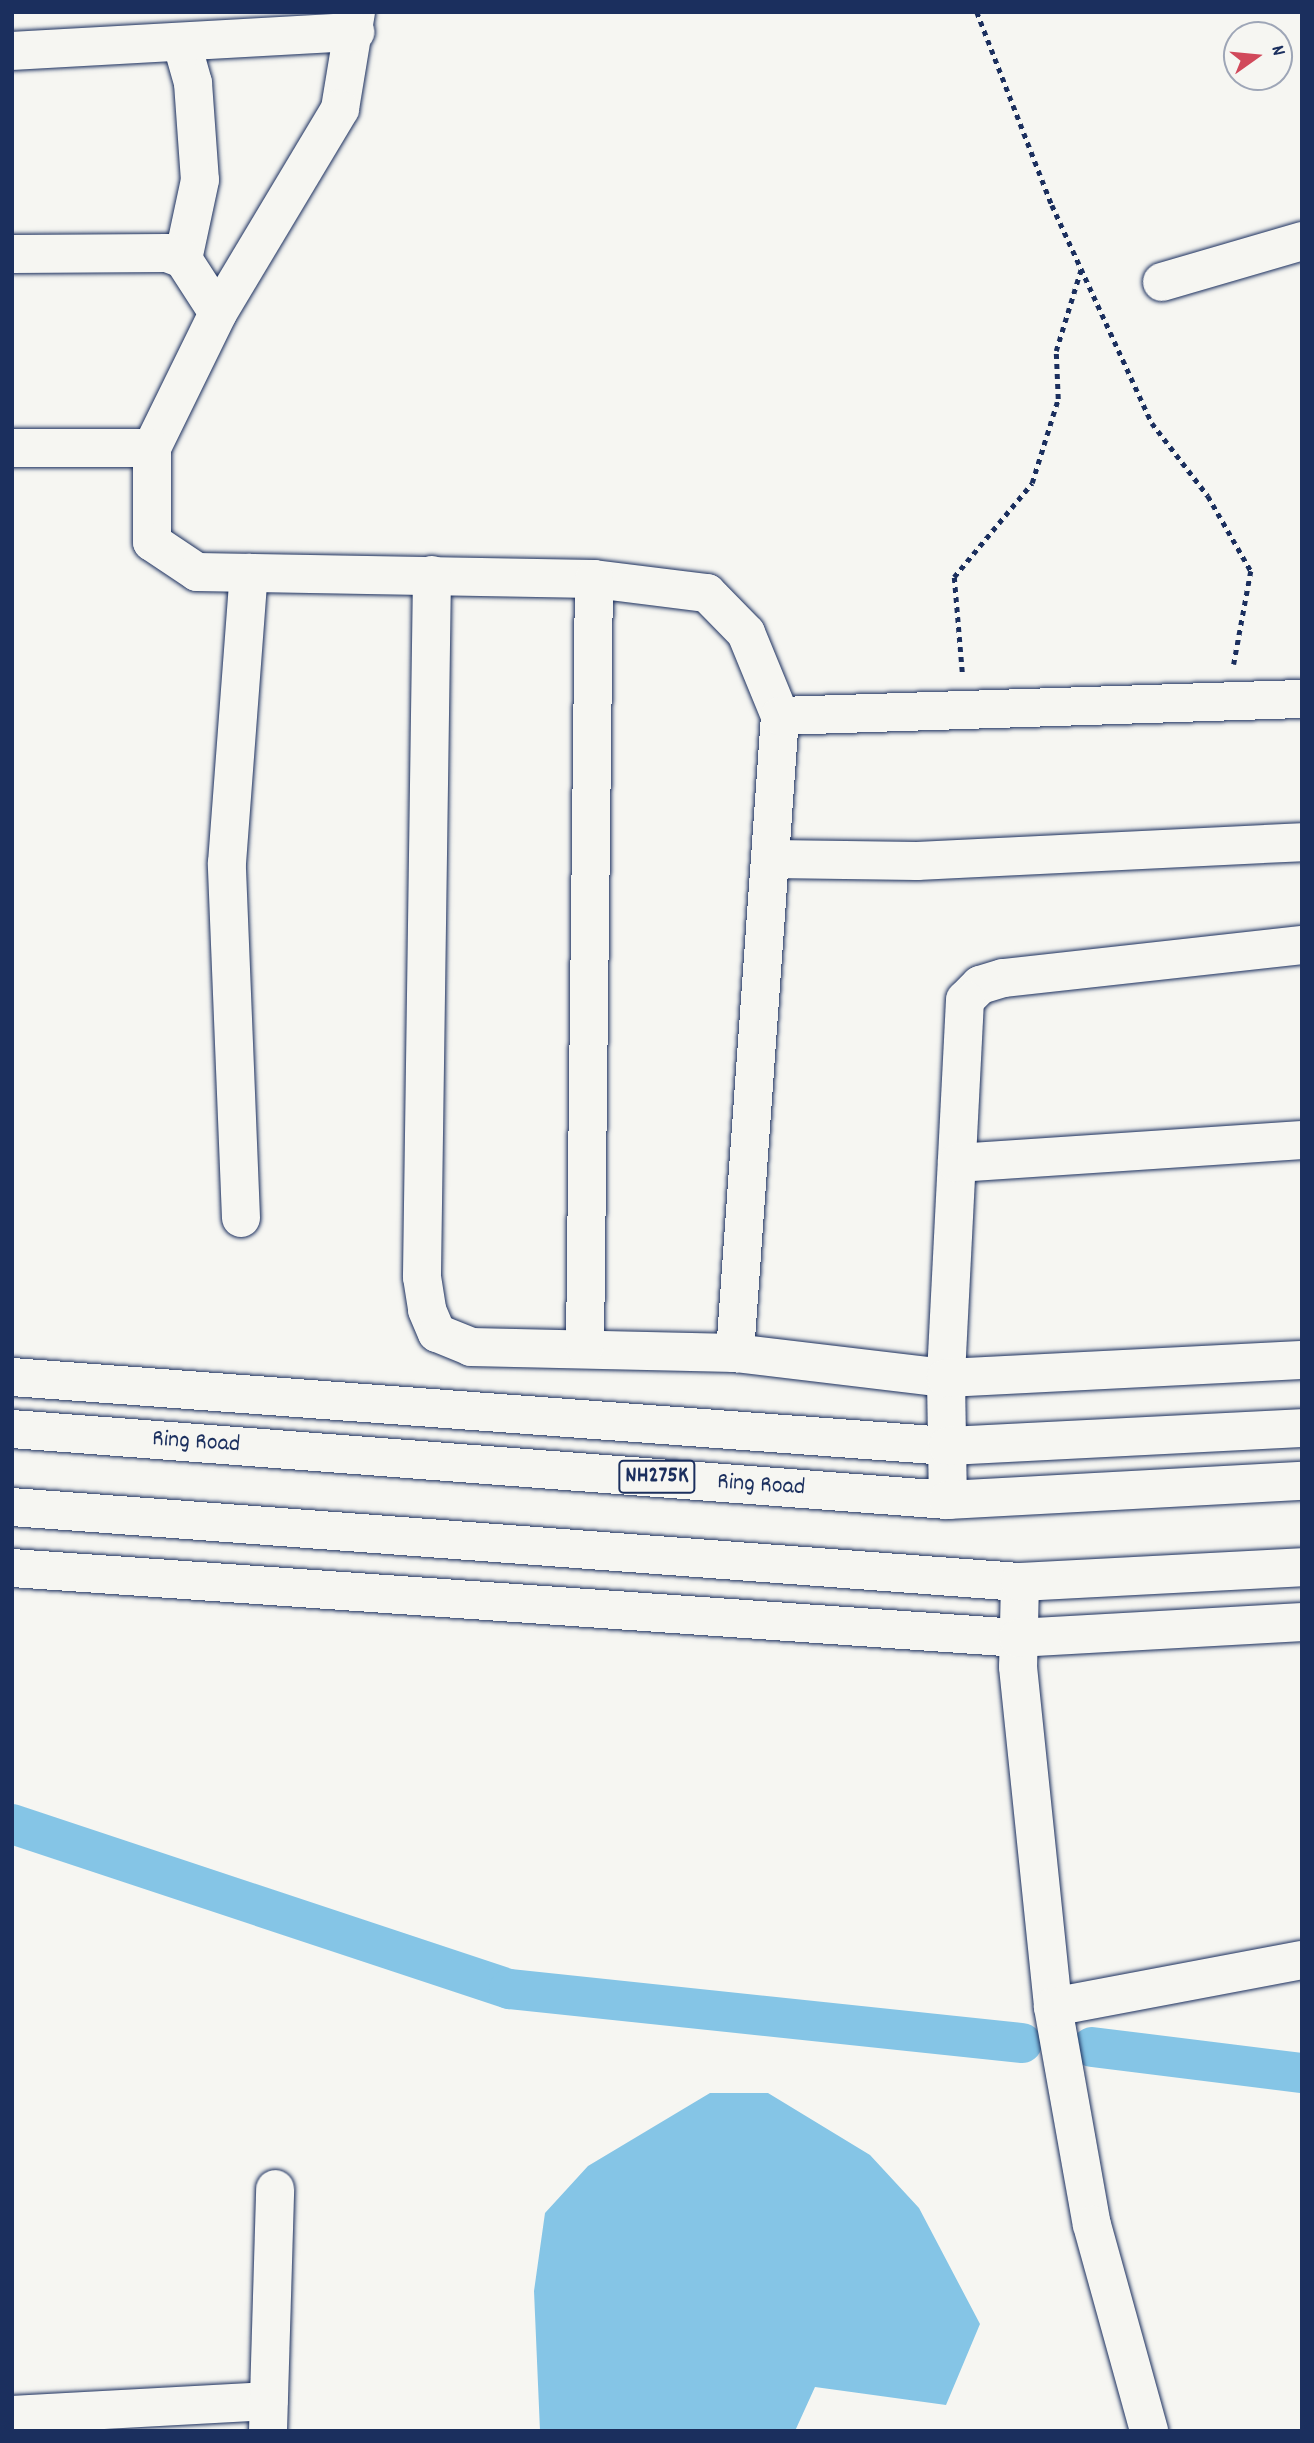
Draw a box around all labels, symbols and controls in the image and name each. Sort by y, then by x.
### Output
north arrow [1223,21,1293,91]
text: N [1263,43,1291,59]
street label: Ring Road [151,1426,241,1460]
road number: NH275K [617,1458,697,1496]
street label: Ring Road [716,1469,806,1503]

